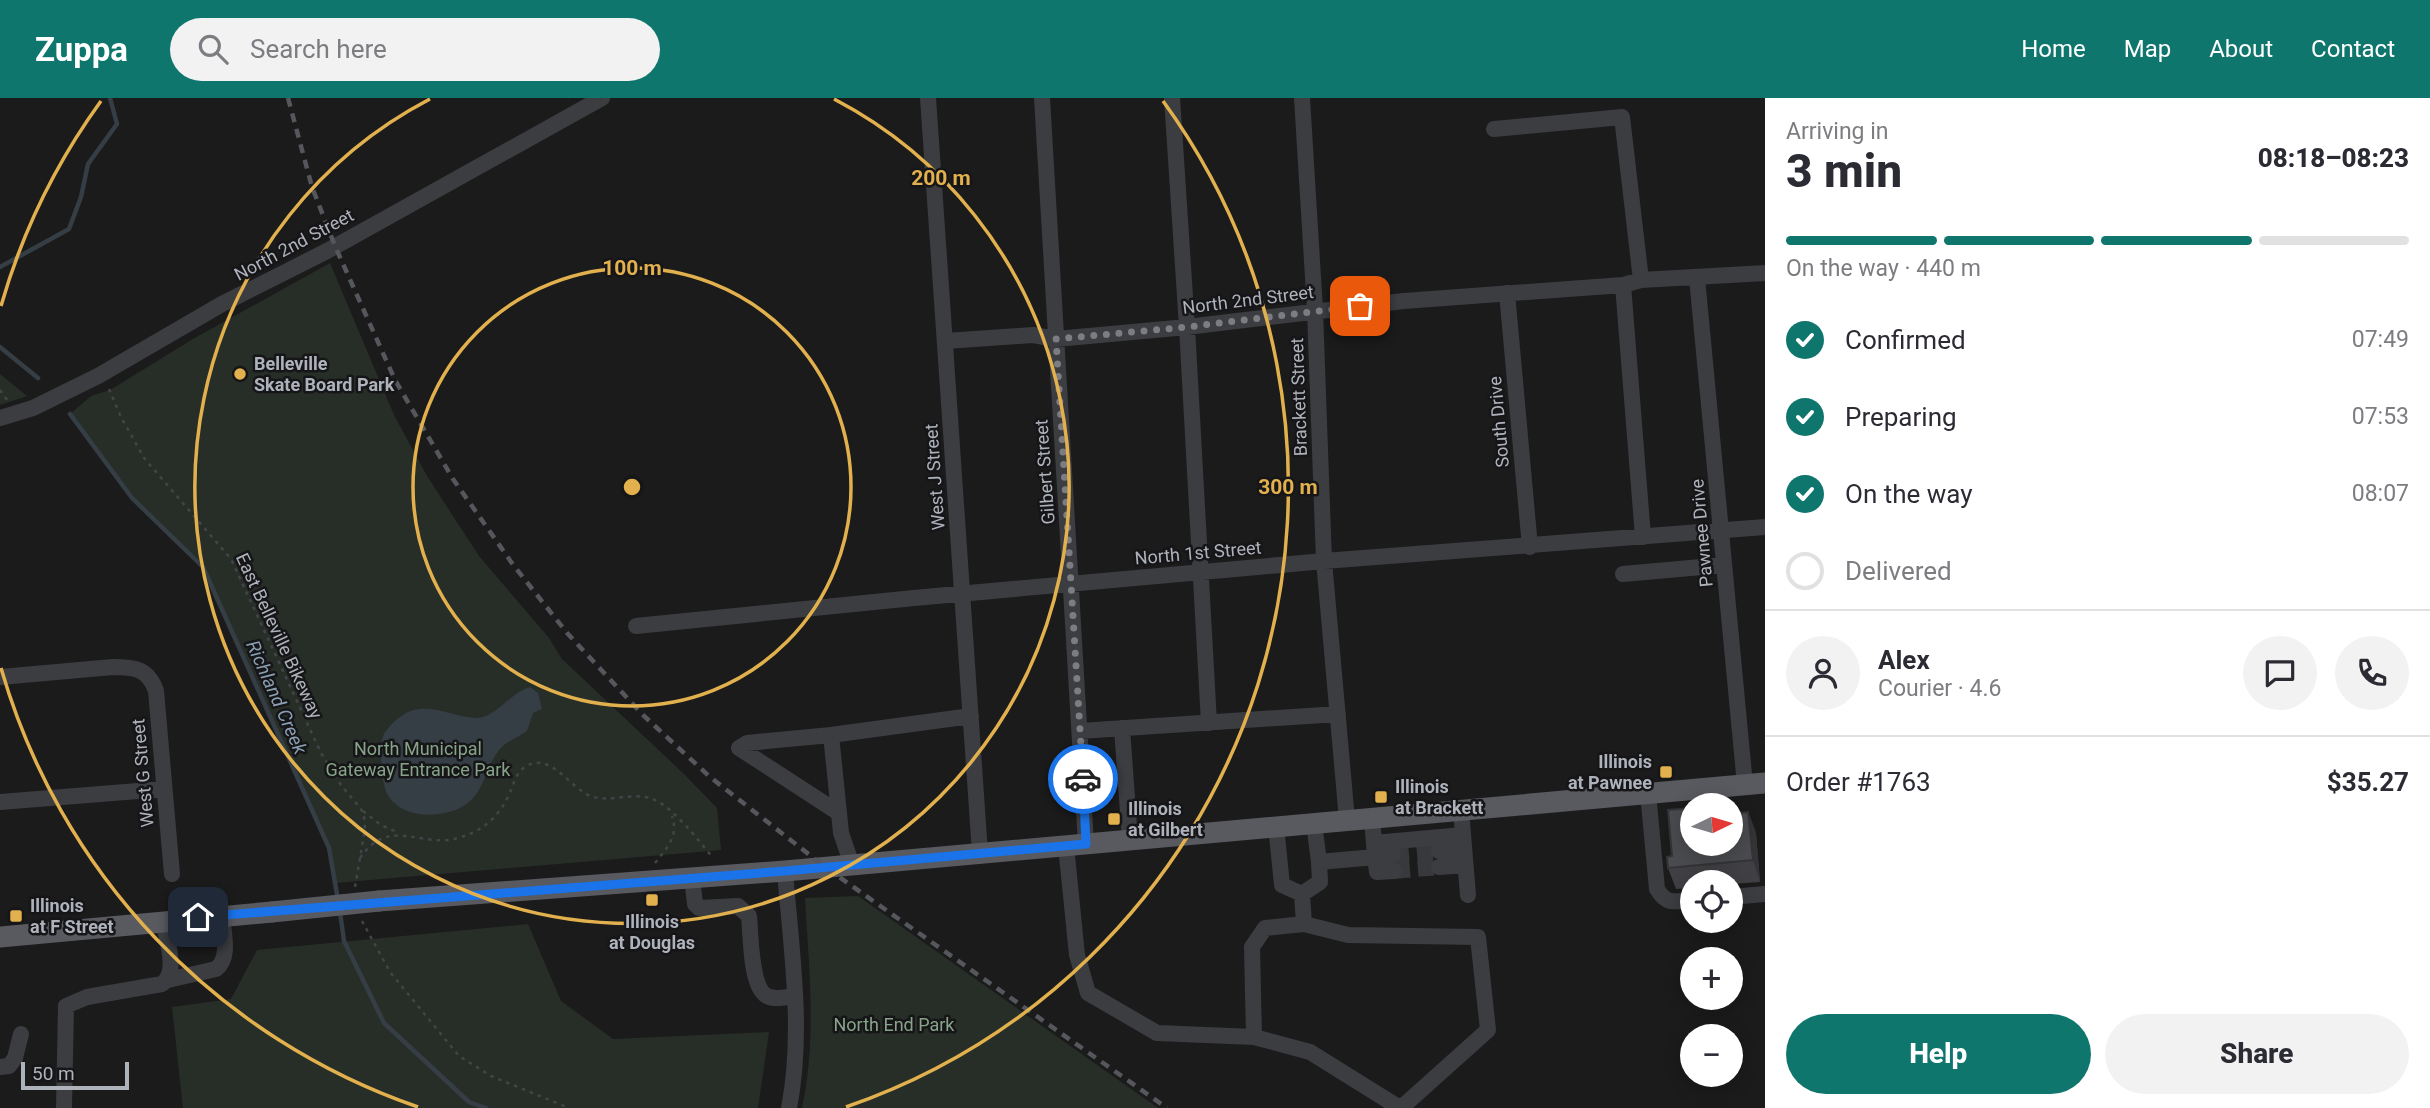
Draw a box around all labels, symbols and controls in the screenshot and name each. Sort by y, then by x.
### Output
search box [170,18,660,81]
text: Zuppa [35,30,128,69]
icon: search [194,30,232,68]
text: Search here [250,34,387,64]
text: Home [2021,35,2086,63]
text: Map [2124,35,2171,63]
text: About [2209,35,2273,63]
text: Contact [2311,35,2395,63]
text: Arriving in [1786,118,1889,145]
text: 08:18–08:23 [2258,143,2409,173]
text: 3 min [1786,144,1902,198]
text: 200 m [911,166,971,190]
street label: North 2nd Street [231,204,357,285]
text: On the way · 440 m [1786,255,1981,282]
text: 100 m [602,256,662,280]
pin [1330,276,1390,336]
street label: North 2nd Street [1181,281,1315,318]
icon: bag [1341,287,1379,325]
icon: check [1786,321,1824,359]
text: Confirmed [1845,325,1966,355]
text: 07:49 [2352,326,2409,353]
street label: Brackett Street [1286,337,1311,457]
place label: Belleville Skate Board Park [254,353,395,395]
marker: Belleville Skate Board Park [232,366,248,382]
street label: South Drive [1484,376,1513,469]
icon: check [1786,398,1824,436]
text: Preparing [1845,402,1957,432]
text: 07:53 [2352,403,2409,430]
street label: Gilbert Street [1030,419,1059,525]
street label: West J Street [920,423,949,531]
centre of rings [620,475,644,499]
text: 300 m [1258,475,1318,499]
icon: check [1786,475,1824,513]
street label: Pawnee Drive [1686,478,1717,588]
text: On the way [1845,479,1973,509]
text: 08:07 [2352,480,2409,507]
street label: North 1st Street [1134,536,1262,569]
street label: East Belleville Bikeway [232,550,327,722]
text: Delivered [1845,556,1952,586]
button: person [1786,636,1860,710]
button: chat [2243,636,2317,710]
button: phone [2335,636,2409,710]
water label: Richland Creek [241,637,312,758]
text: Alex [1878,645,1930,675]
text: Courier · 4.6 [1878,675,2001,702]
street label: West G Street [127,718,158,828]
park label: North Municipal Gateway Entrance Park [326,738,511,780]
courier [1048,744,1118,814]
place label: Illinois at Pawnee [1568,751,1652,793]
icon: car [1064,760,1102,798]
marker: Illinois at Pawnee [1658,764,1674,780]
text: Order #1763 [1786,767,1931,797]
text: $35.27 [2327,767,2409,797]
place label: Illinois at Brackett [1395,776,1483,818]
marker: Illinois at Brackett [1373,789,1389,805]
north arrow [1680,793,1743,856]
map controls [1680,793,1743,1087]
place label: Illinois at Gilbert [1128,798,1203,840]
marker: Illinois at Gilbert [1106,811,1122,827]
button: locate [1680,870,1743,933]
pin [168,887,228,947]
marker: Illinois at Douglas [644,892,660,908]
place label: Illinois at F Street [30,895,114,937]
icon: home [179,898,217,936]
marker: Illinois at F Street [8,908,24,924]
place label: Illinois at Douglas [609,911,695,953]
button: + [1680,947,1743,1010]
park label: North End Park [834,1014,955,1035]
button: Help [1786,1014,2091,1094]
button: Share [2105,1014,2409,1094]
button: − [1680,1024,1743,1087]
scale bar [21,1059,130,1091]
text: 50 m [32,1062,75,1085]

